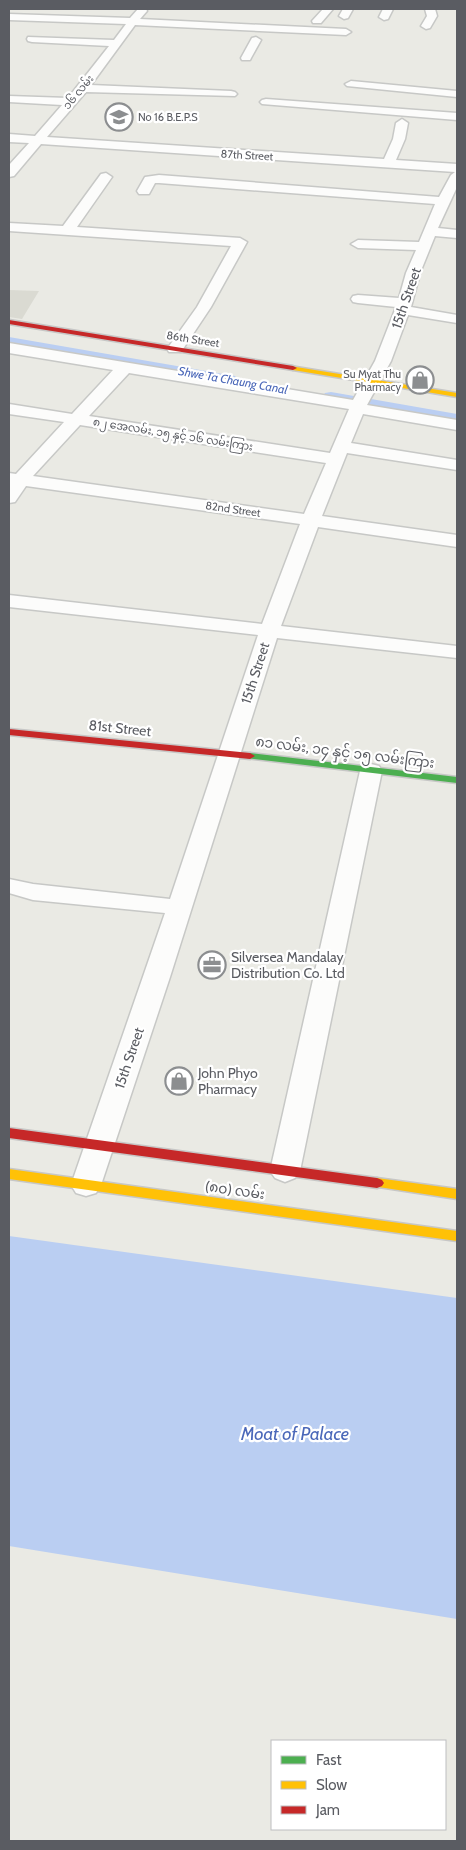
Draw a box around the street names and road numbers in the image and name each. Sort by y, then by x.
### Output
street label: ၁၆ လမ်း [59,72,97,112]
street label: 87th Street [220,147,274,163]
street label: 15th Street [387,265,425,331]
street label: 86th Street [166,328,221,350]
street label: ၈၂ အေလမ်း, ၁၅ နှင့် ၁၆ လမ်းကြား [92,414,254,456]
street label: 82nd Street [205,498,262,520]
street label: 15th Street [237,640,273,706]
street label: 81st Street [88,716,152,740]
street label: ၈၁ လမ်း, ၁၄ နှင့် ၁၅ လမ်းကြား [254,731,436,775]
street label: 15th Street [110,1025,148,1091]
street label: (၈၀) လမ်း [204,1176,266,1203]

